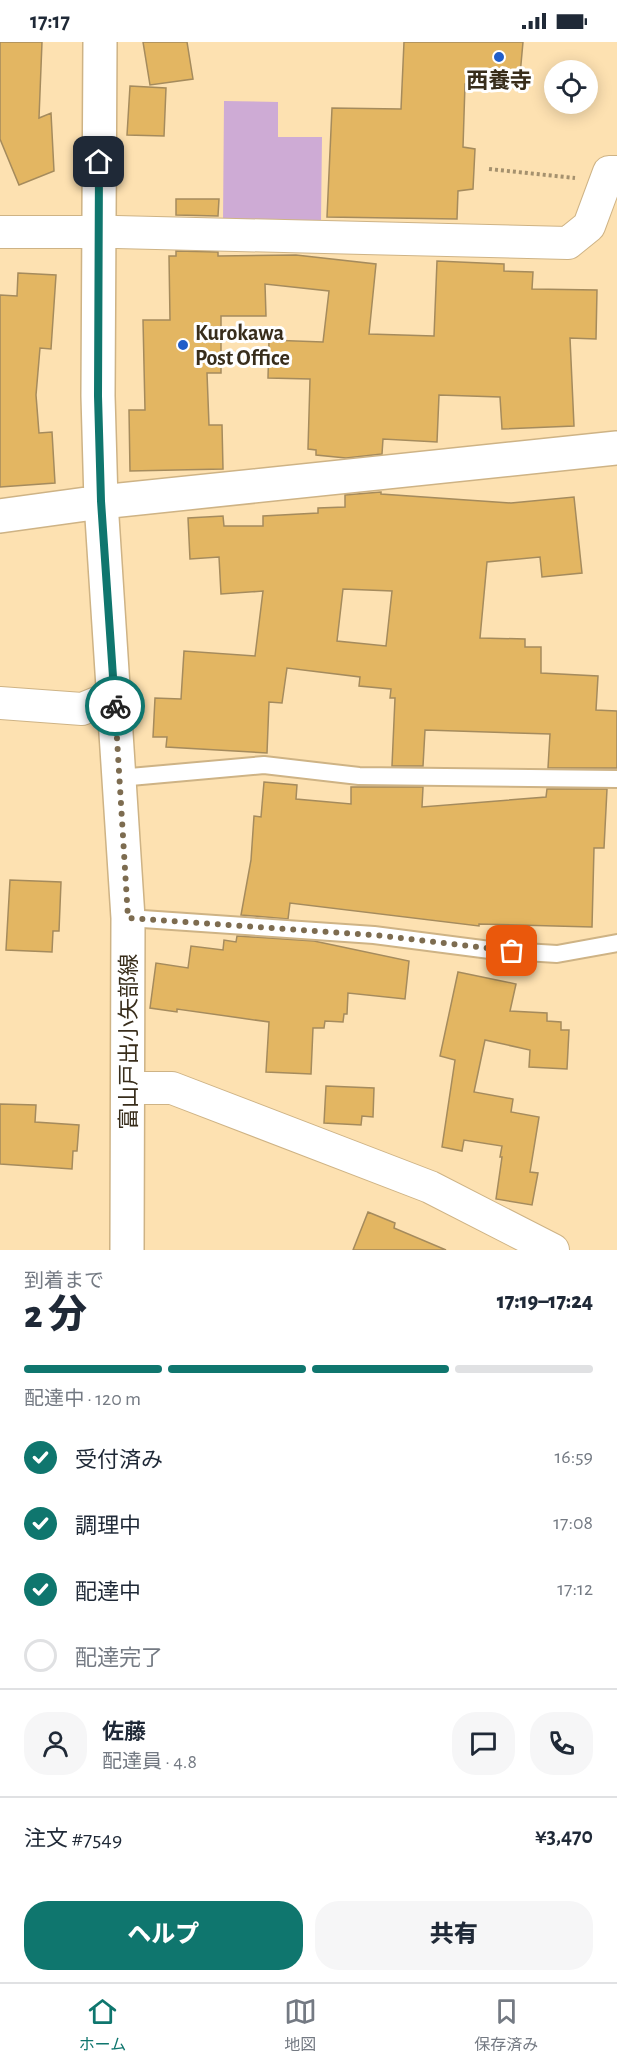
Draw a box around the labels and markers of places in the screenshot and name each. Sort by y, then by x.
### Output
marker: 西養寺 [492,50,506,64]
place label: 西養寺 [466,69,532,92]
pin [73,136,124,187]
place label: Kurokawa Post Office [195,322,290,369]
marker: Kurokawa Post Office [176,338,190,352]
pin [486,925,537,976]

